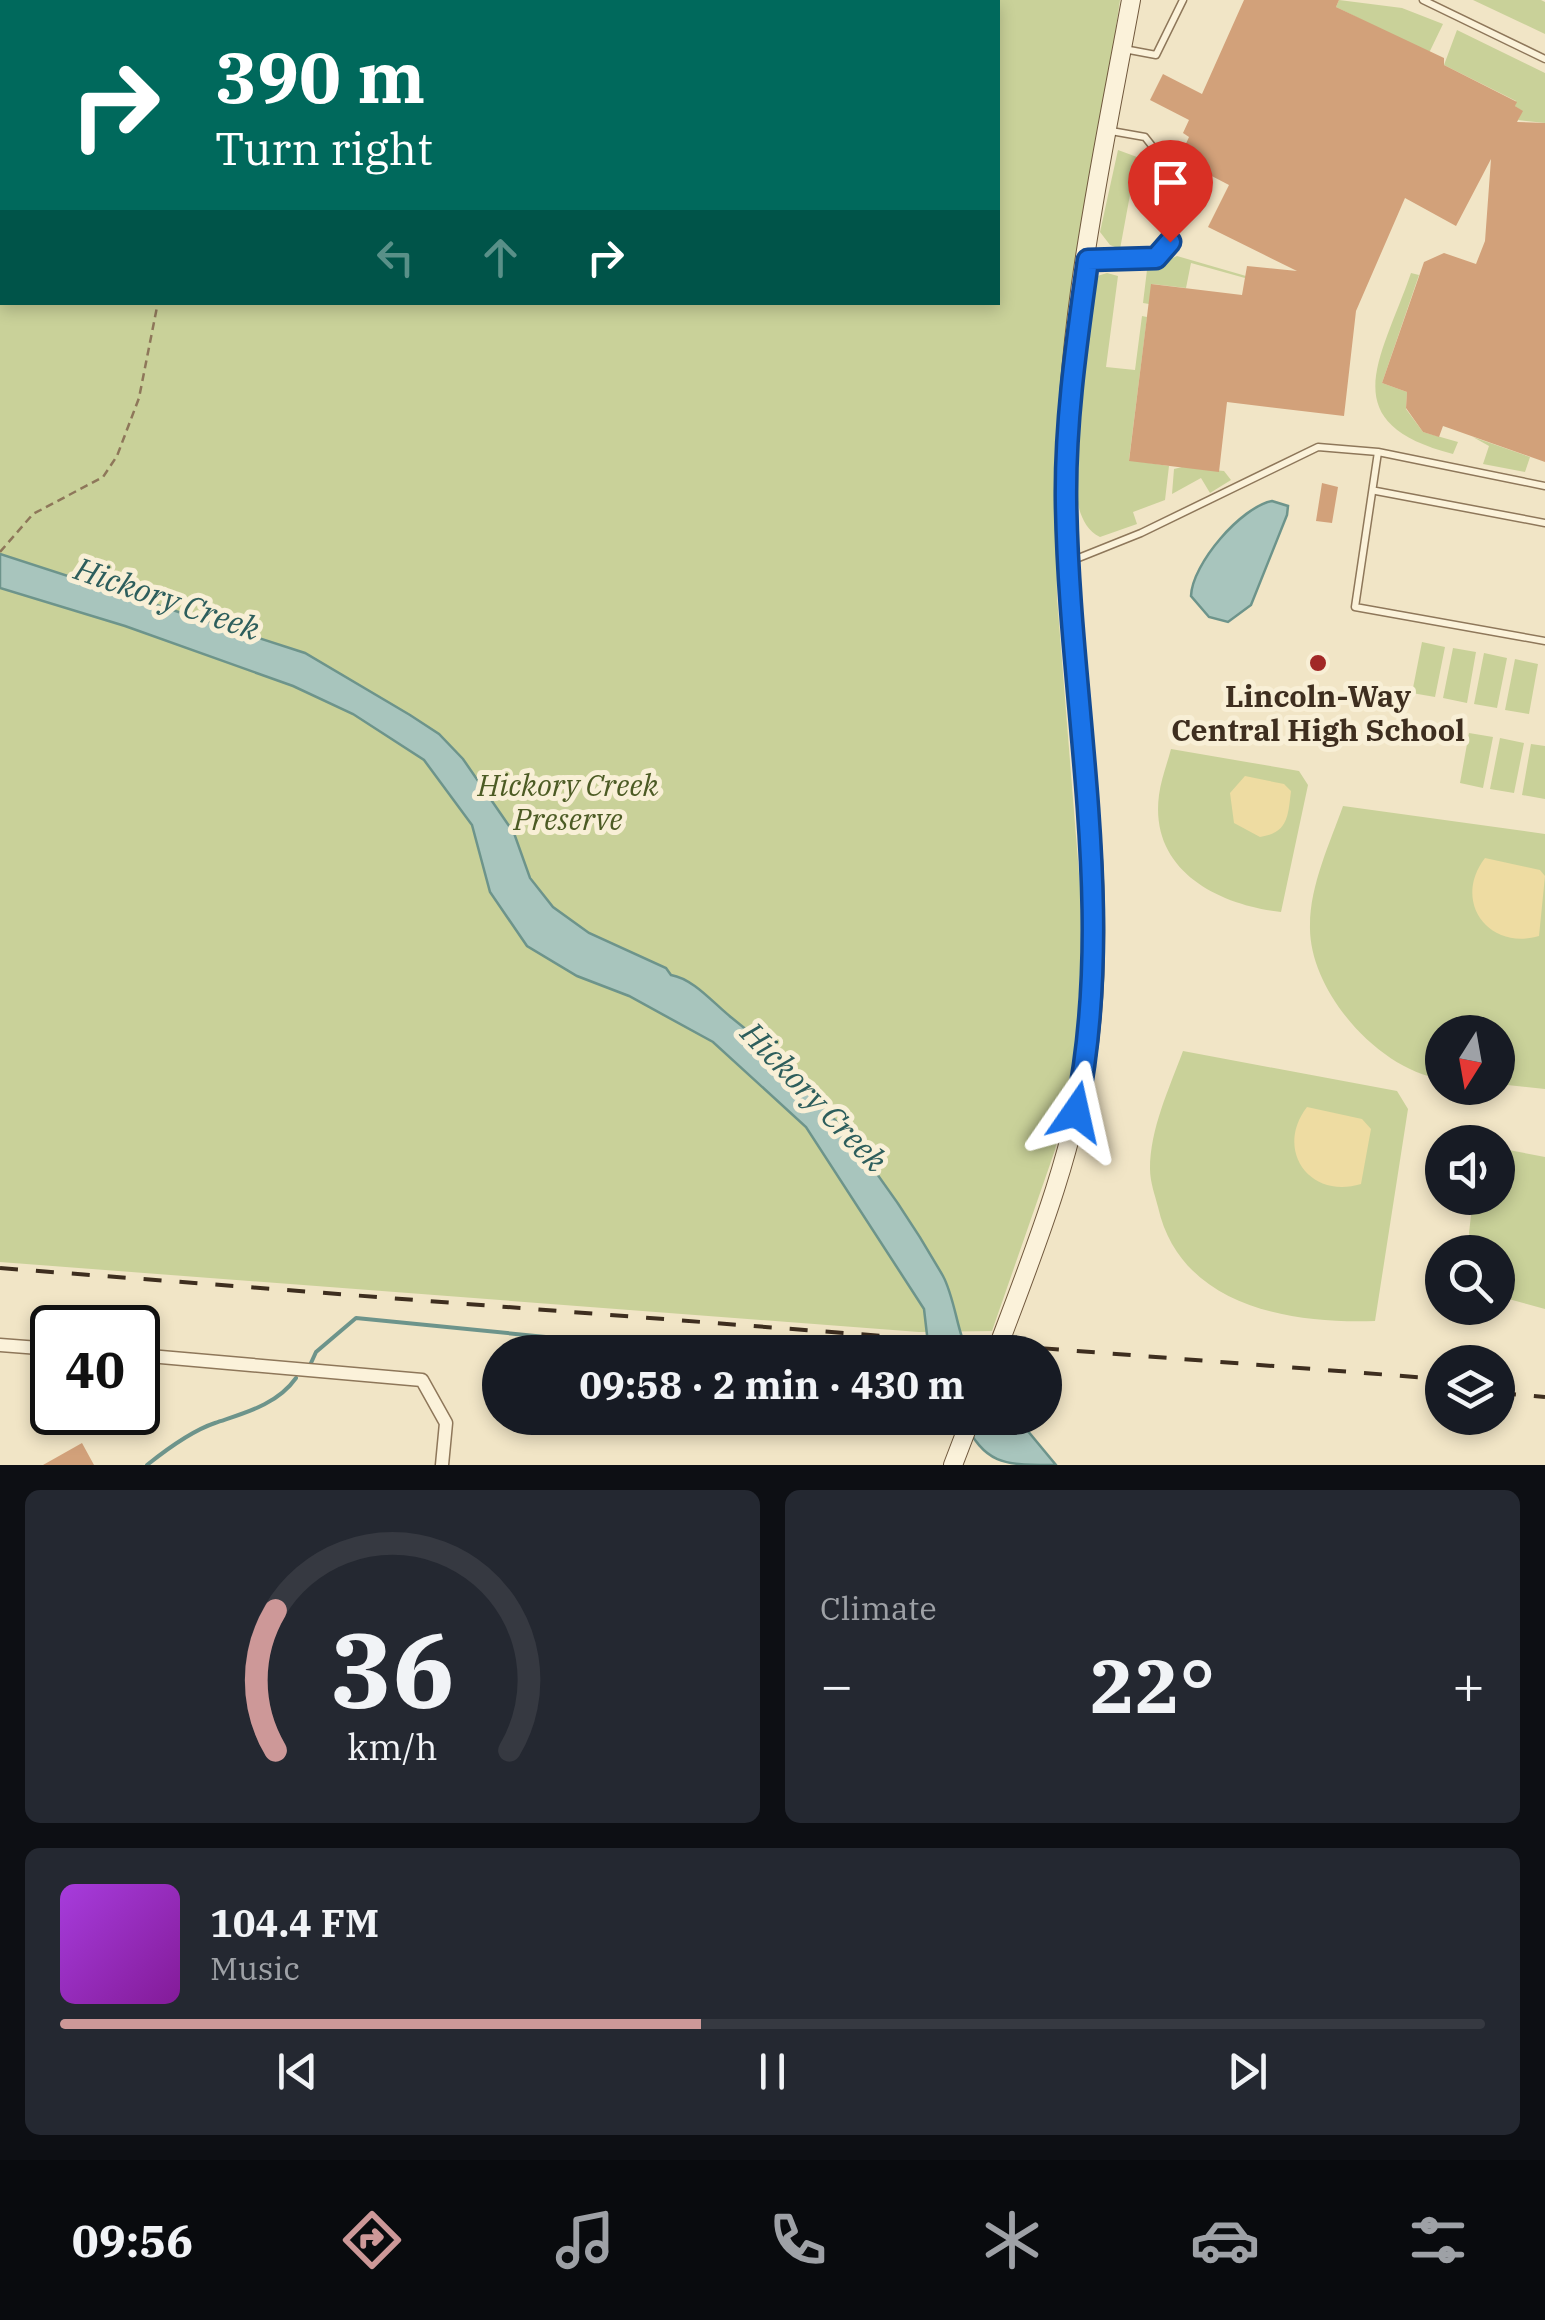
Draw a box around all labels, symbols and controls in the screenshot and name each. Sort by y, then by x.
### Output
text: 390 m [215,31,425,122]
icon: right [50,40,180,170]
text: Turn right [215,119,433,177]
pin [1128,140,1213,243]
icon: arrive [1143,155,1198,210]
icon: left [368,230,423,285]
icon: ahead [473,230,528,285]
icon: right [578,230,633,285]
water label: Hickory Creek [68,546,265,649]
marker: Lincoln-Way Central High School [1307,652,1329,674]
place label: Lincoln-Way Central High School [1171,676,1465,749]
park label: Hickory Creek Preserve [477,765,659,838]
water label: Hickory Creek [732,1012,897,1180]
north arrow [1425,1015,1515,1105]
map controls [1425,1015,1515,1435]
position arrow [1024,1060,1128,1164]
button: sound [1425,1125,1515,1215]
button: search [1425,1235,1515,1325]
speed limit sign: 40 [30,1305,160,1435]
button: layers [1425,1345,1515,1435]
text: 09:58 · 2 min · 430 m [579,1360,965,1409]
text: Climate [820,1587,937,1629]
text: 36 [330,1601,455,1737]
text: 22° [1090,1636,1215,1734]
text: − [820,1649,853,1720]
text: + [1452,1649,1485,1720]
text: km/h [347,1723,438,1770]
text: 104.4 FM [210,1898,379,1947]
text: Music [210,1947,300,1989]
icon: previous [270,2044,325,2099]
icon: pause [745,2044,800,2099]
icon: next [1220,2044,1275,2099]
icon: directions [337,2205,407,2275]
icon: music [550,2205,620,2275]
icon: phone [763,2205,833,2275]
icon: climate [977,2205,1047,2275]
icon: car [1190,2205,1260,2275]
icon: filters [1403,2205,1473,2275]
text: 09:56 [72,2211,193,2269]

